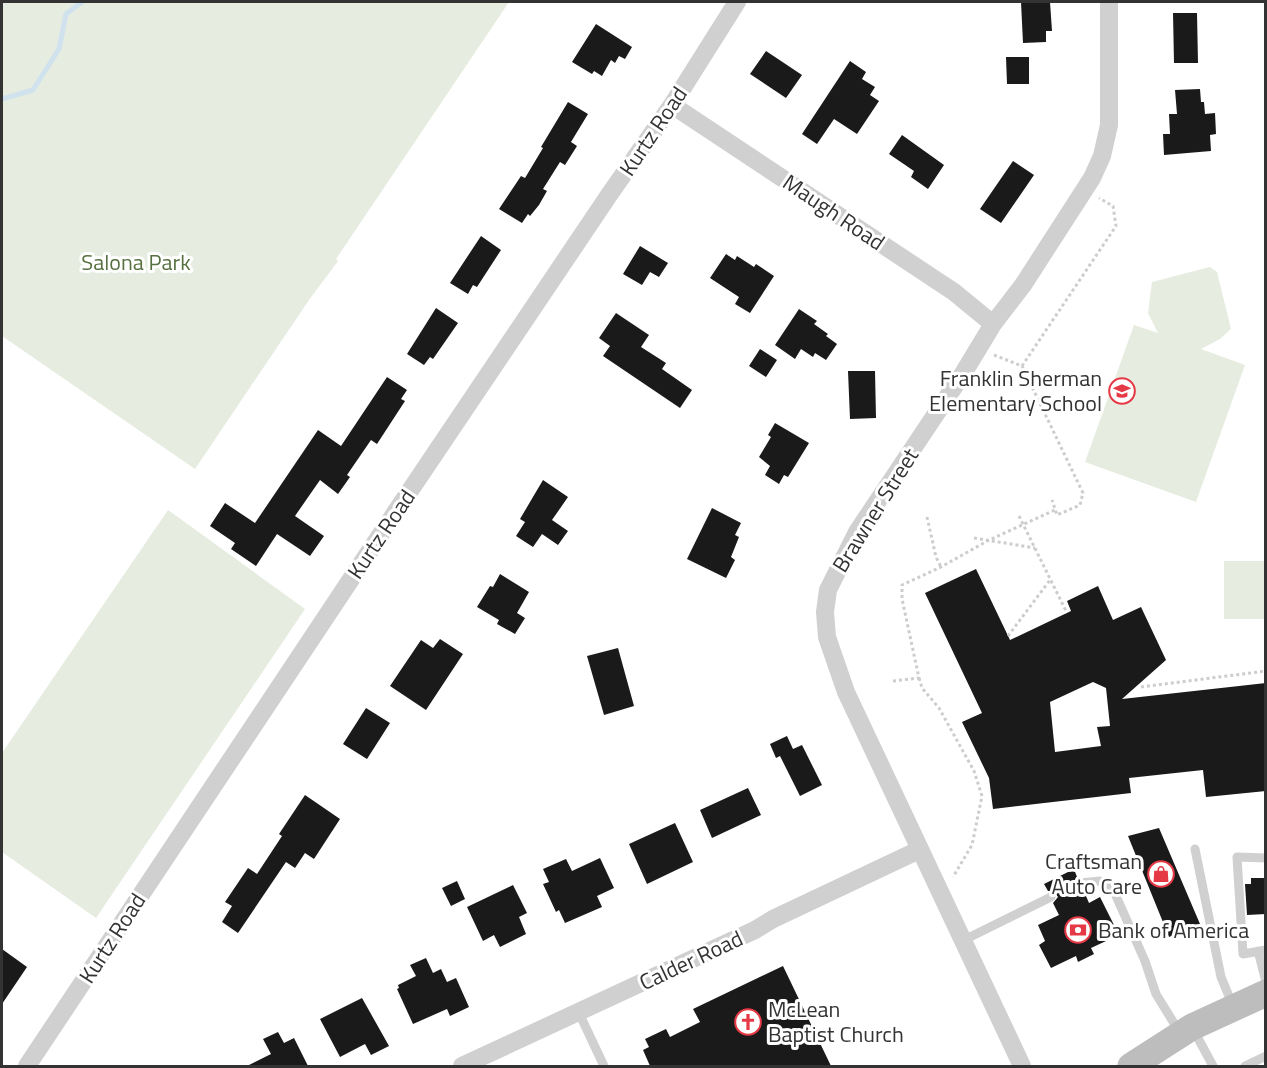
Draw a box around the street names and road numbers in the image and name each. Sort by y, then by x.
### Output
street label: Kurtz Road [610,79,696,183]
street label: Maugh Road [776,165,892,259]
street label: Brawner Street [823,441,927,579]
street label: Kurtz Road [338,482,424,586]
street label: Kurtz Road [70,886,154,990]
street label: Calder Road [634,921,748,999]

